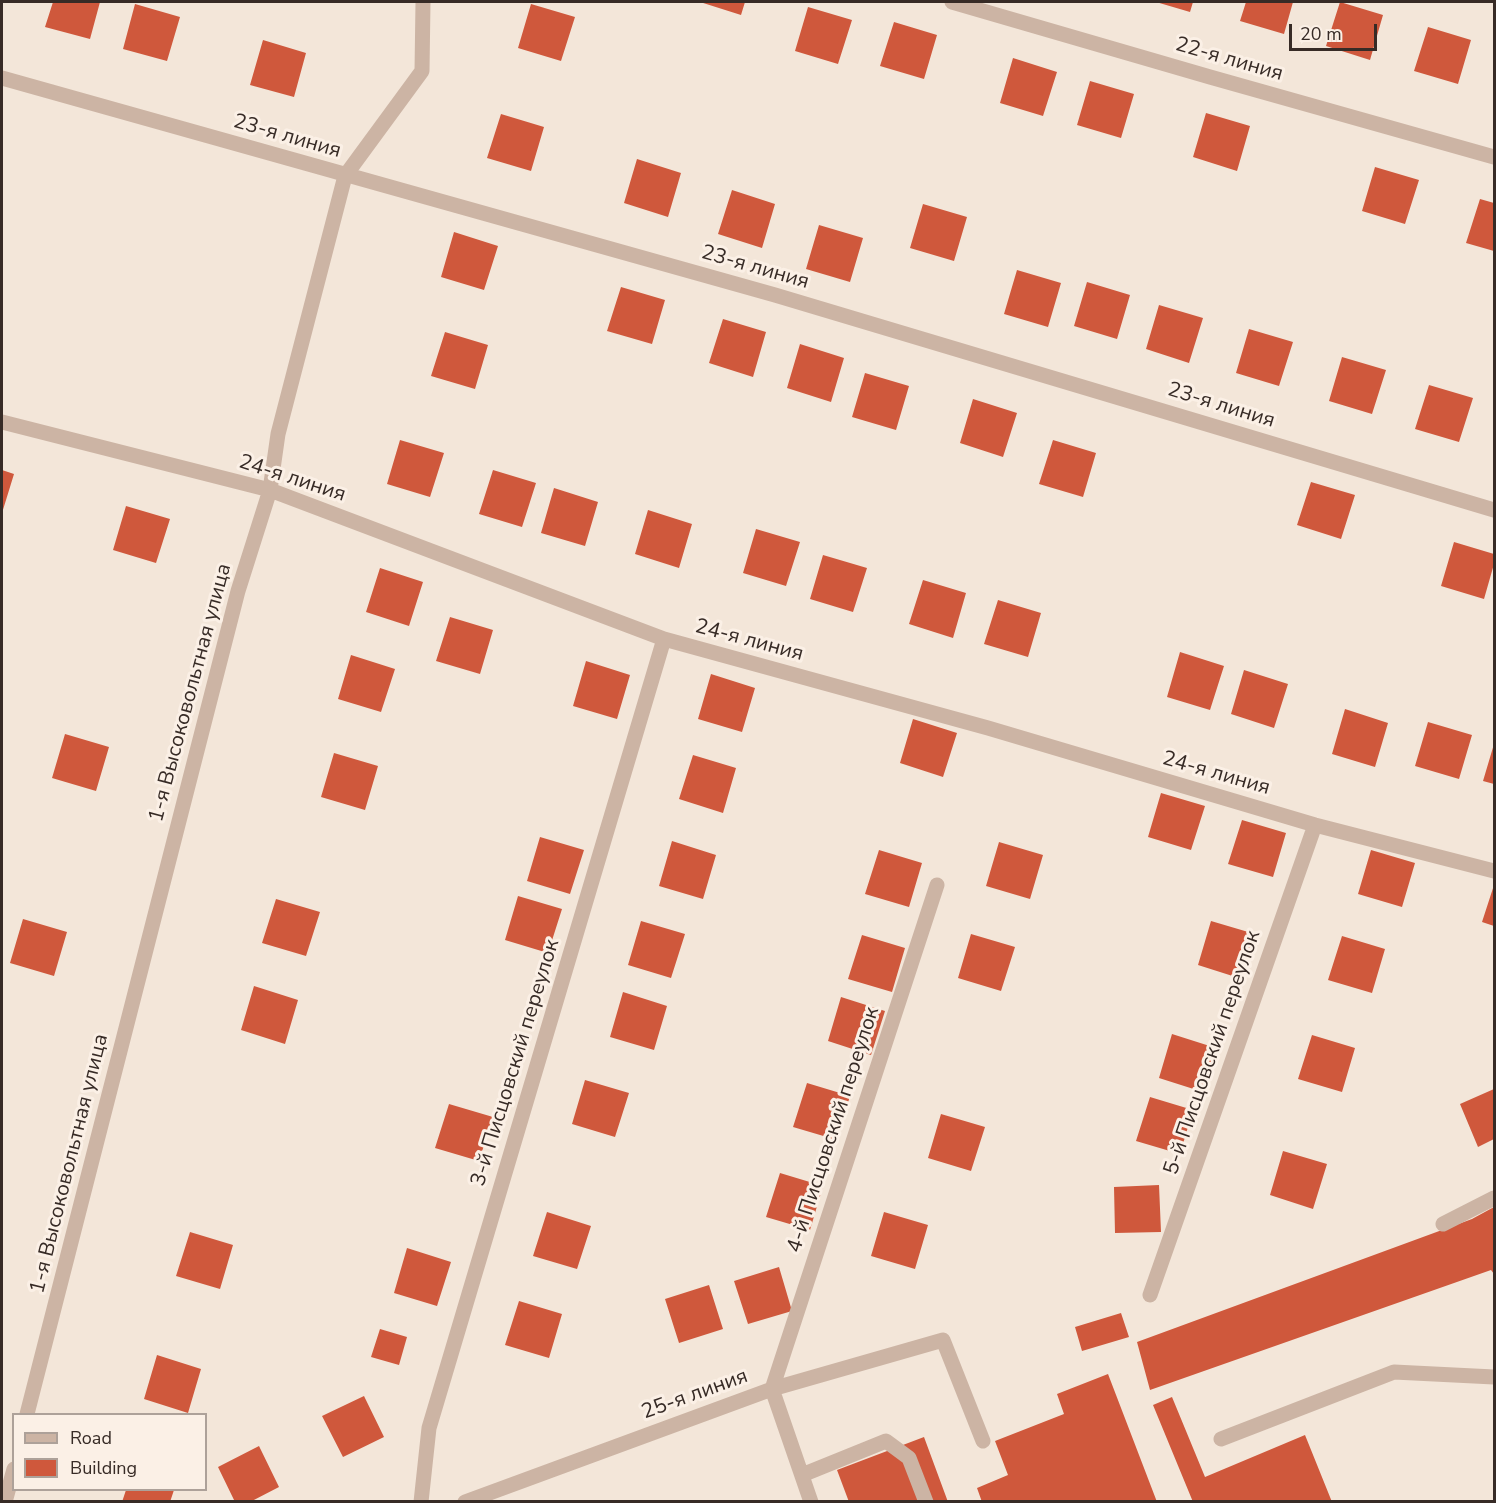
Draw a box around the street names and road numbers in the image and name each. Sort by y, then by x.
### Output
street label: 22-я линия [1172,33,1286,87]
street label: 23-я линия [230,110,344,164]
street label: 23-я линия [698,241,812,295]
street label: 23-я линия [1164,378,1278,434]
street label: 24-я линия [235,450,349,508]
street label: 1-я Высоковольтная улица [144,561,238,825]
street label: 24-я линия [692,614,806,668]
street label: 24-я линия [1159,747,1273,801]
street label: 5-й Писцовский переулок [1159,928,1267,1178]
street label: 3-й Писцовский переулок [466,937,566,1189]
street label: 4-й Писцовский переулок [782,1004,886,1256]
street label: 1-я Высоковольтная улица [26,1032,114,1296]
street label: 25-я линия [639,1364,751,1426]

